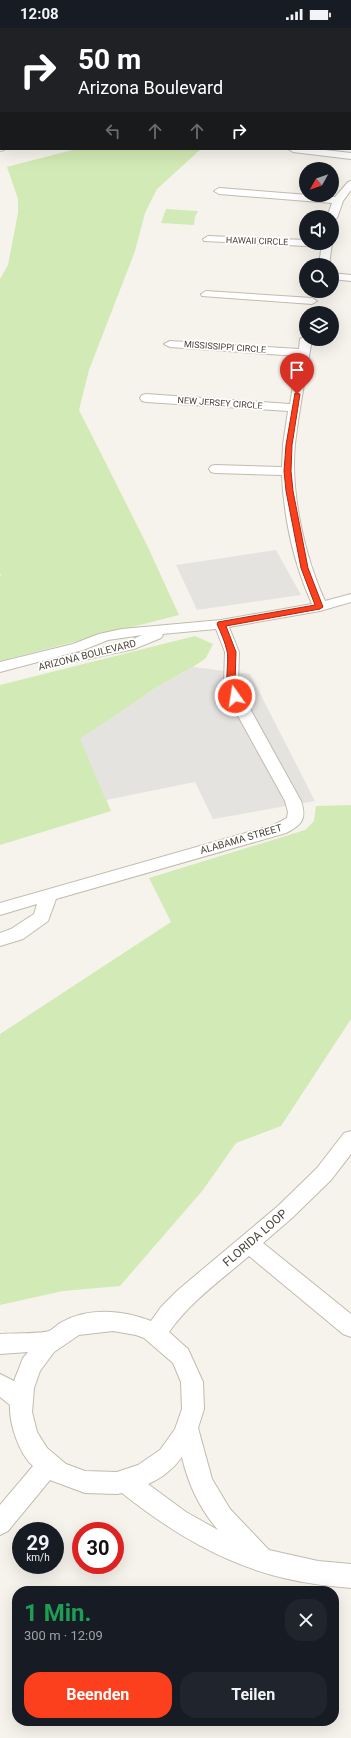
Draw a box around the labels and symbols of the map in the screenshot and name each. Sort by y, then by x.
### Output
north arrow [299,162,339,202]
street label: HAWAII CIRCLE [226,235,288,247]
street label: MISSISSIPPI CIRCLE [184,339,266,355]
pin [280,353,314,394]
street label: NEW JERSEY CIRCLE [177,395,263,411]
street label: ARIZONA BOULEVARD [37,638,137,672]
position arrow [214,675,256,717]
street label: ALABAMA STREET [199,822,283,856]
street label: FLORIDA LOOP [220,1206,290,1270]
speed limit sign: 30 [72,1522,124,1574]

